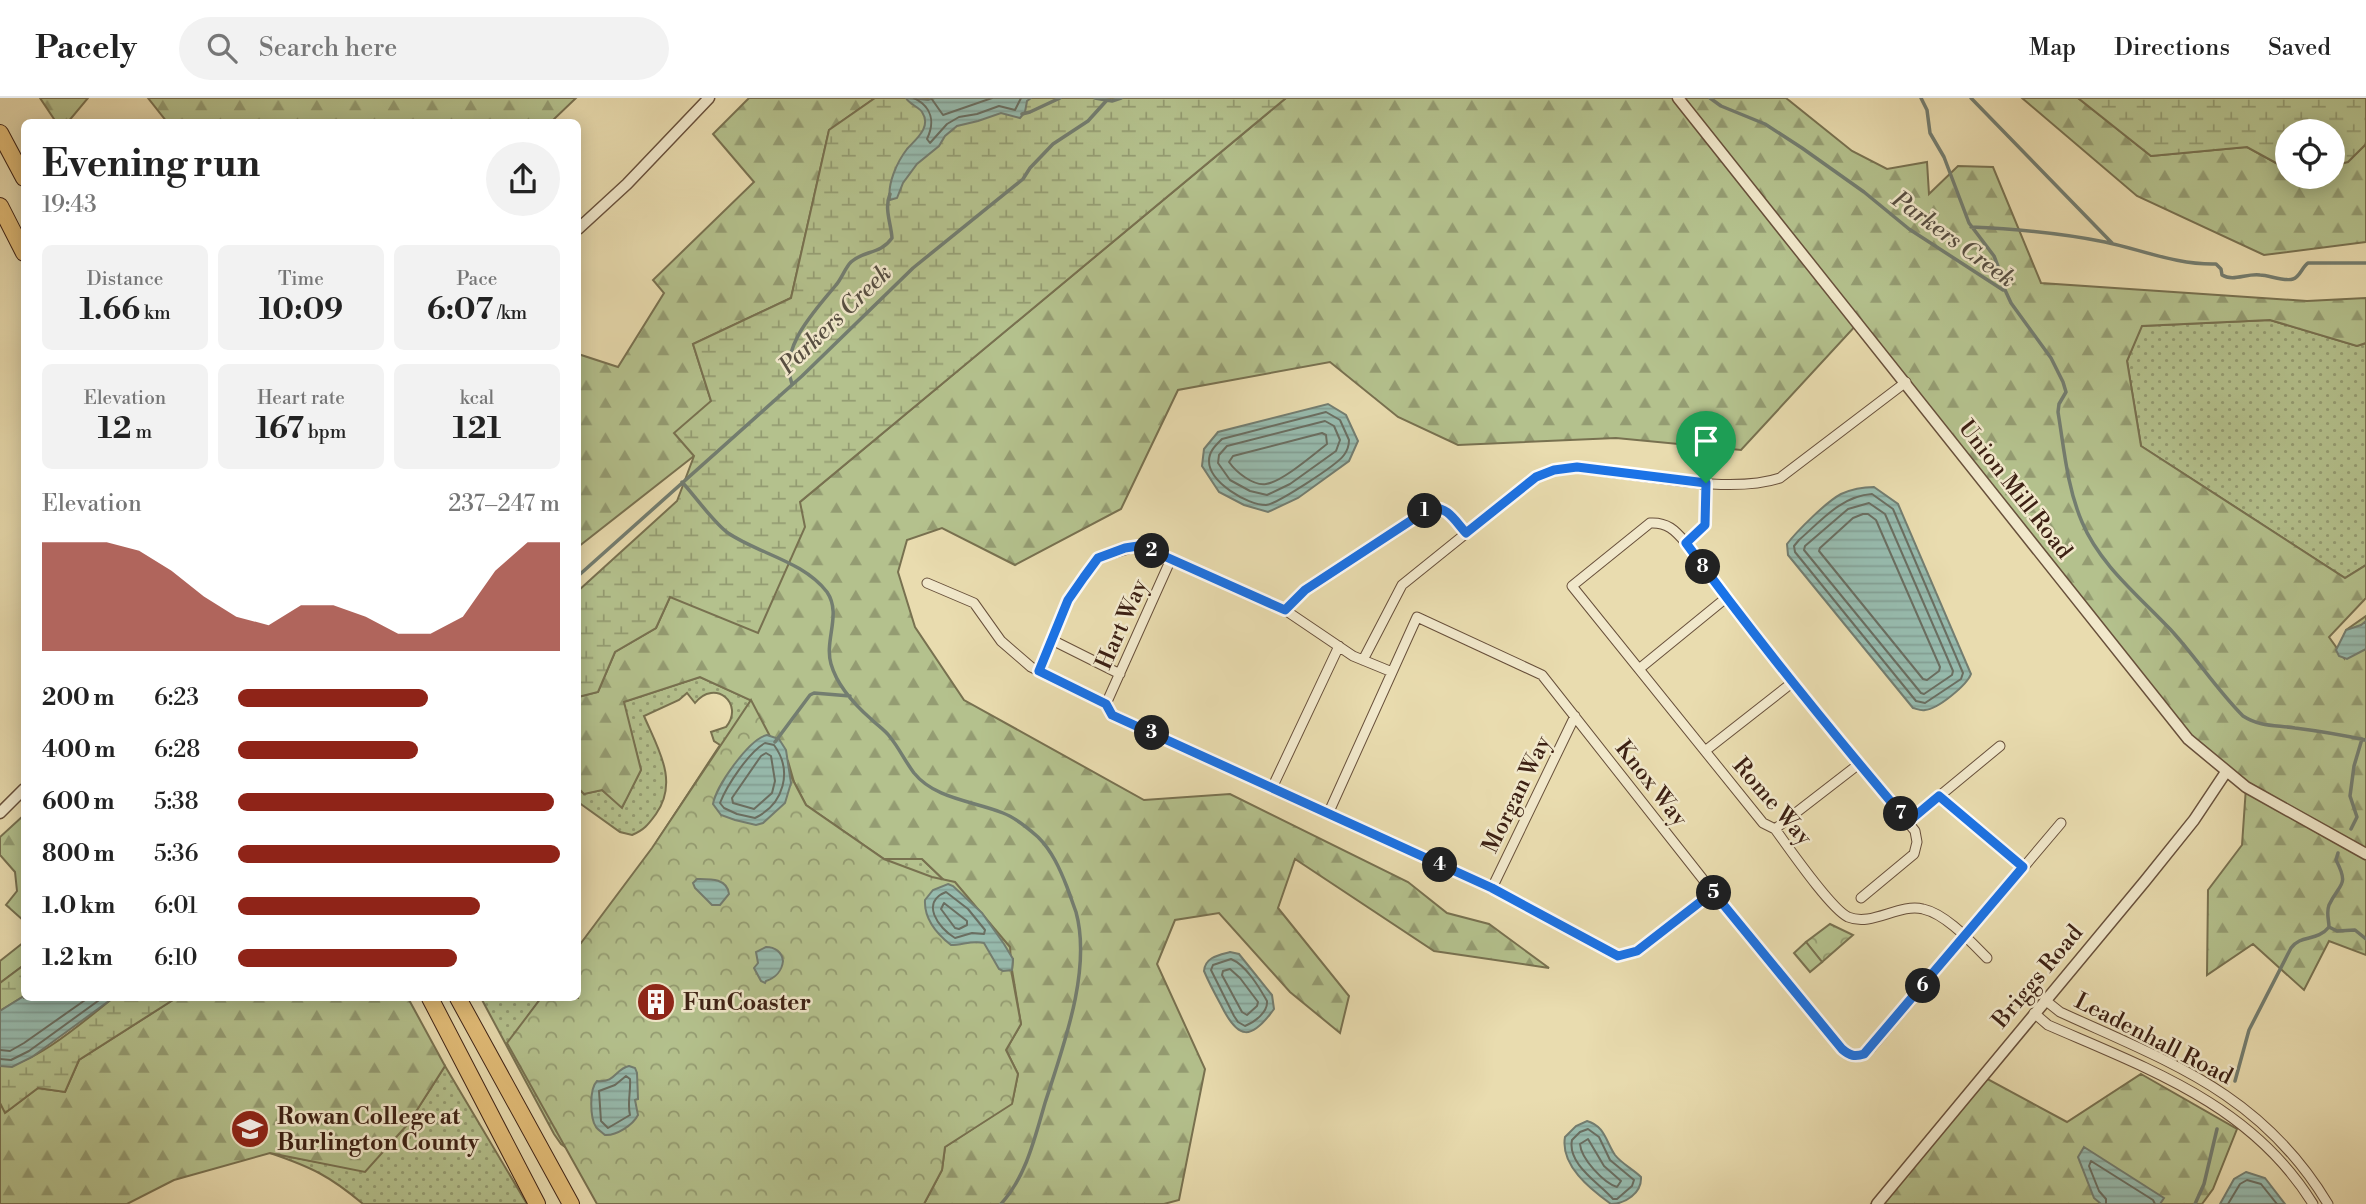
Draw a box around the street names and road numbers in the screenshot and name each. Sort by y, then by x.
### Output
street label: Union Mill Road [1952,415,2078,565]
street label: Hart Way [1090,574,1154,674]
street label: Morgan Way [1476,730,1558,858]
street label: Knox Way [1609,735,1694,833]
street label: Rome Way [1727,752,1818,852]
street label: Briggs Road [1986,919,2089,1035]
street label: Leadenhall Road [2070,987,2237,1091]

